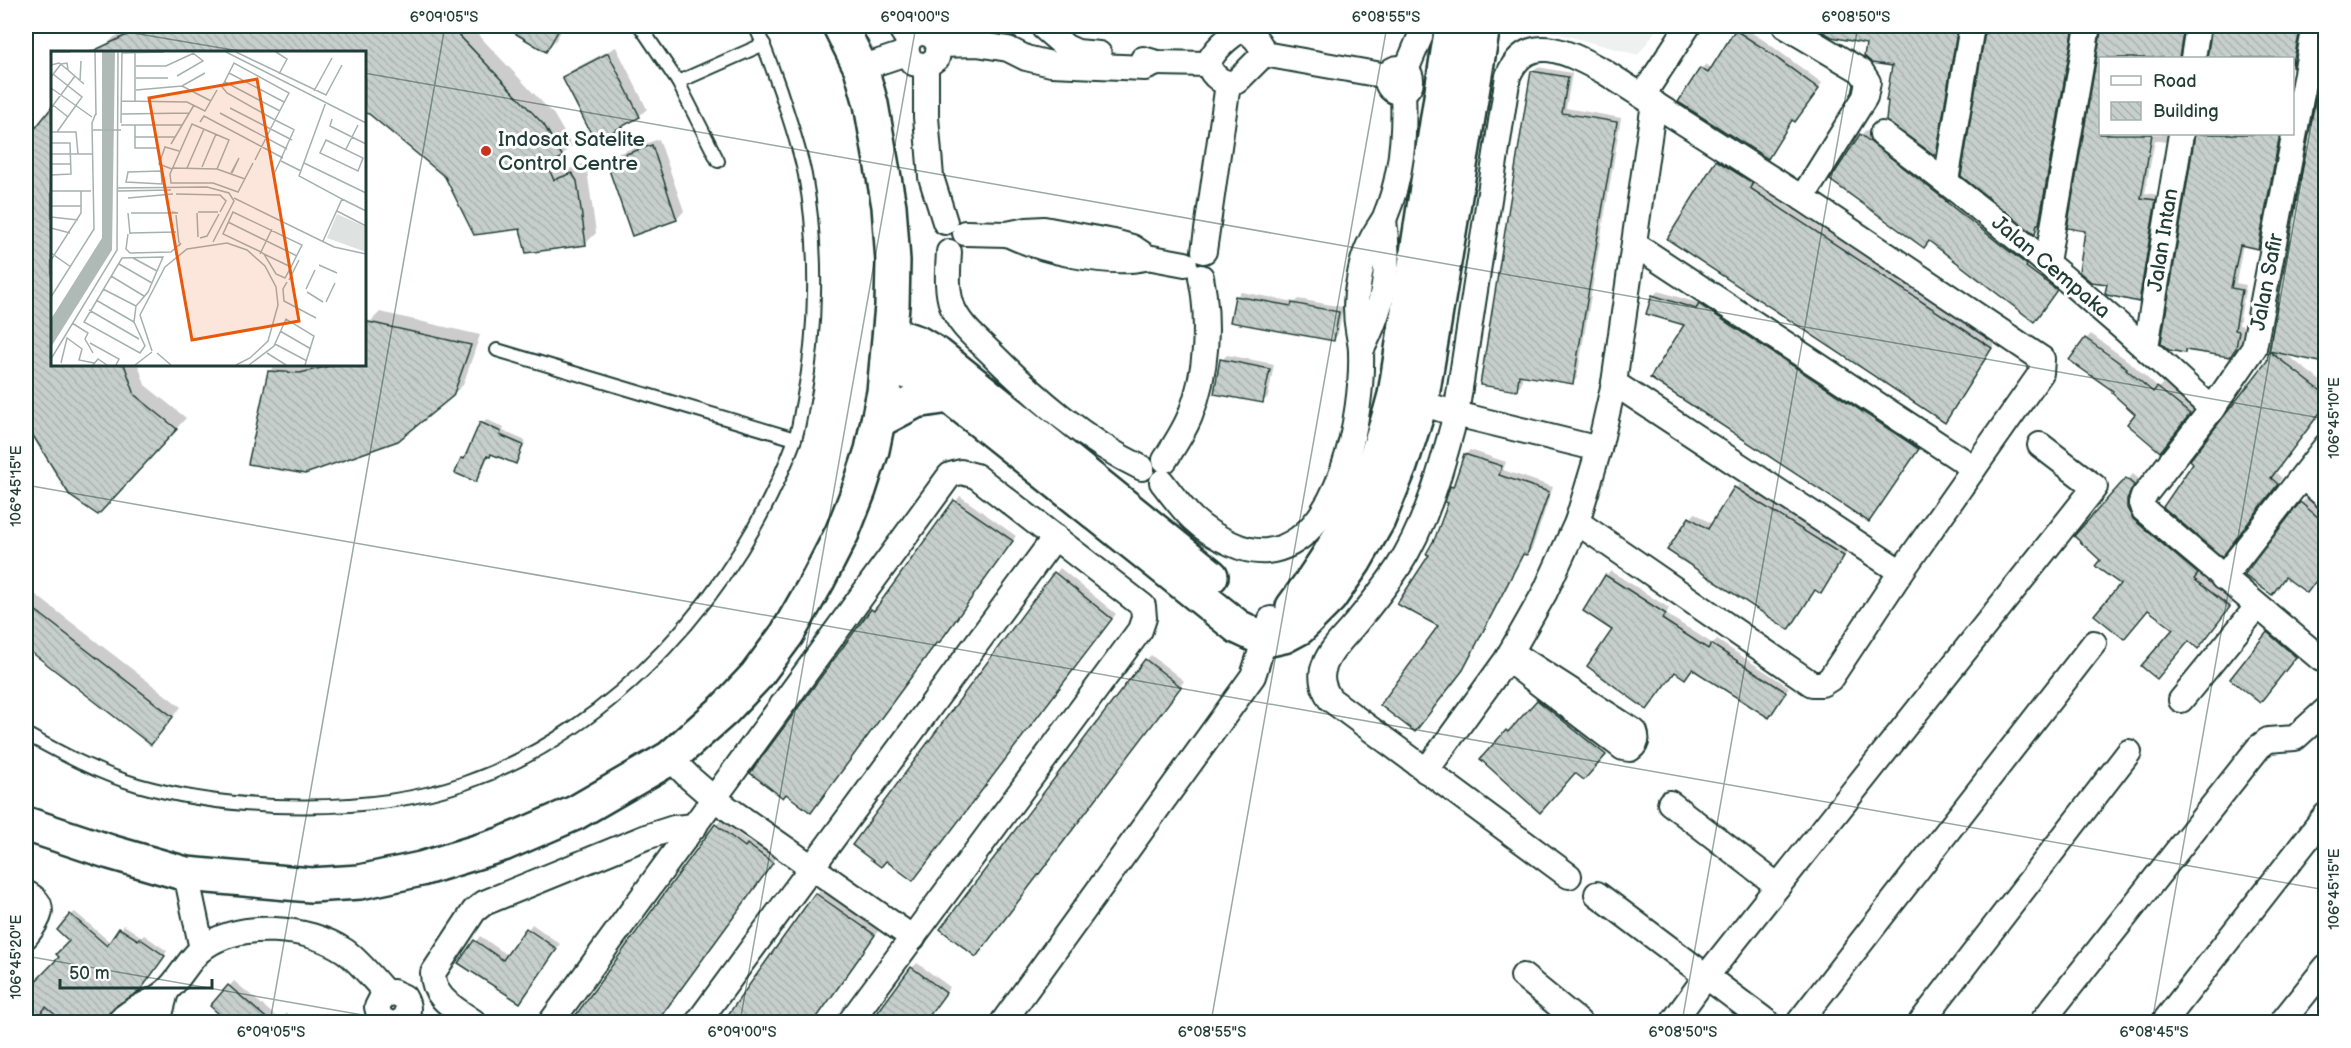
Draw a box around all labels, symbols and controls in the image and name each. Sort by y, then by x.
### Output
text: 6°09'05"S [410,8,478,27]
text: 6°09'00"S [881,8,949,27]
text: 6°08'55"S [1352,8,1420,27]
text: 6°08'50"S [1822,8,1890,27]
inset map [51,51,366,366]
legend [2099,57,2294,135]
text: Road [2153,71,2197,92]
text: Building [2153,101,2219,122]
place label: Indosat Satelite Control Centre [498,127,645,176]
marker: Indosat Satelite Control Centre [479,144,493,158]
street label: Jalan Intan [2142,187,2184,293]
street label: Jalan Cempaka [1987,210,2115,324]
street label: Jalan Safir [2245,231,2289,333]
text: 106°45'10"E [2325,377,2344,459]
text: 106°45'15"E [7,445,26,527]
text: 106°45'15"E [2325,848,2344,930]
text: 106°45'20"E [7,915,26,999]
scale bar [60,952,212,990]
text: 50 m [69,963,110,984]
text: 6°09'05"S [237,1023,305,1042]
text: 6°09'00"S [708,1023,776,1042]
text: 6°08'55"S [1178,1023,1246,1042]
text: 6°08'50"S [1649,1023,1717,1042]
text: 6°08'45"S [2119,1023,2189,1042]

